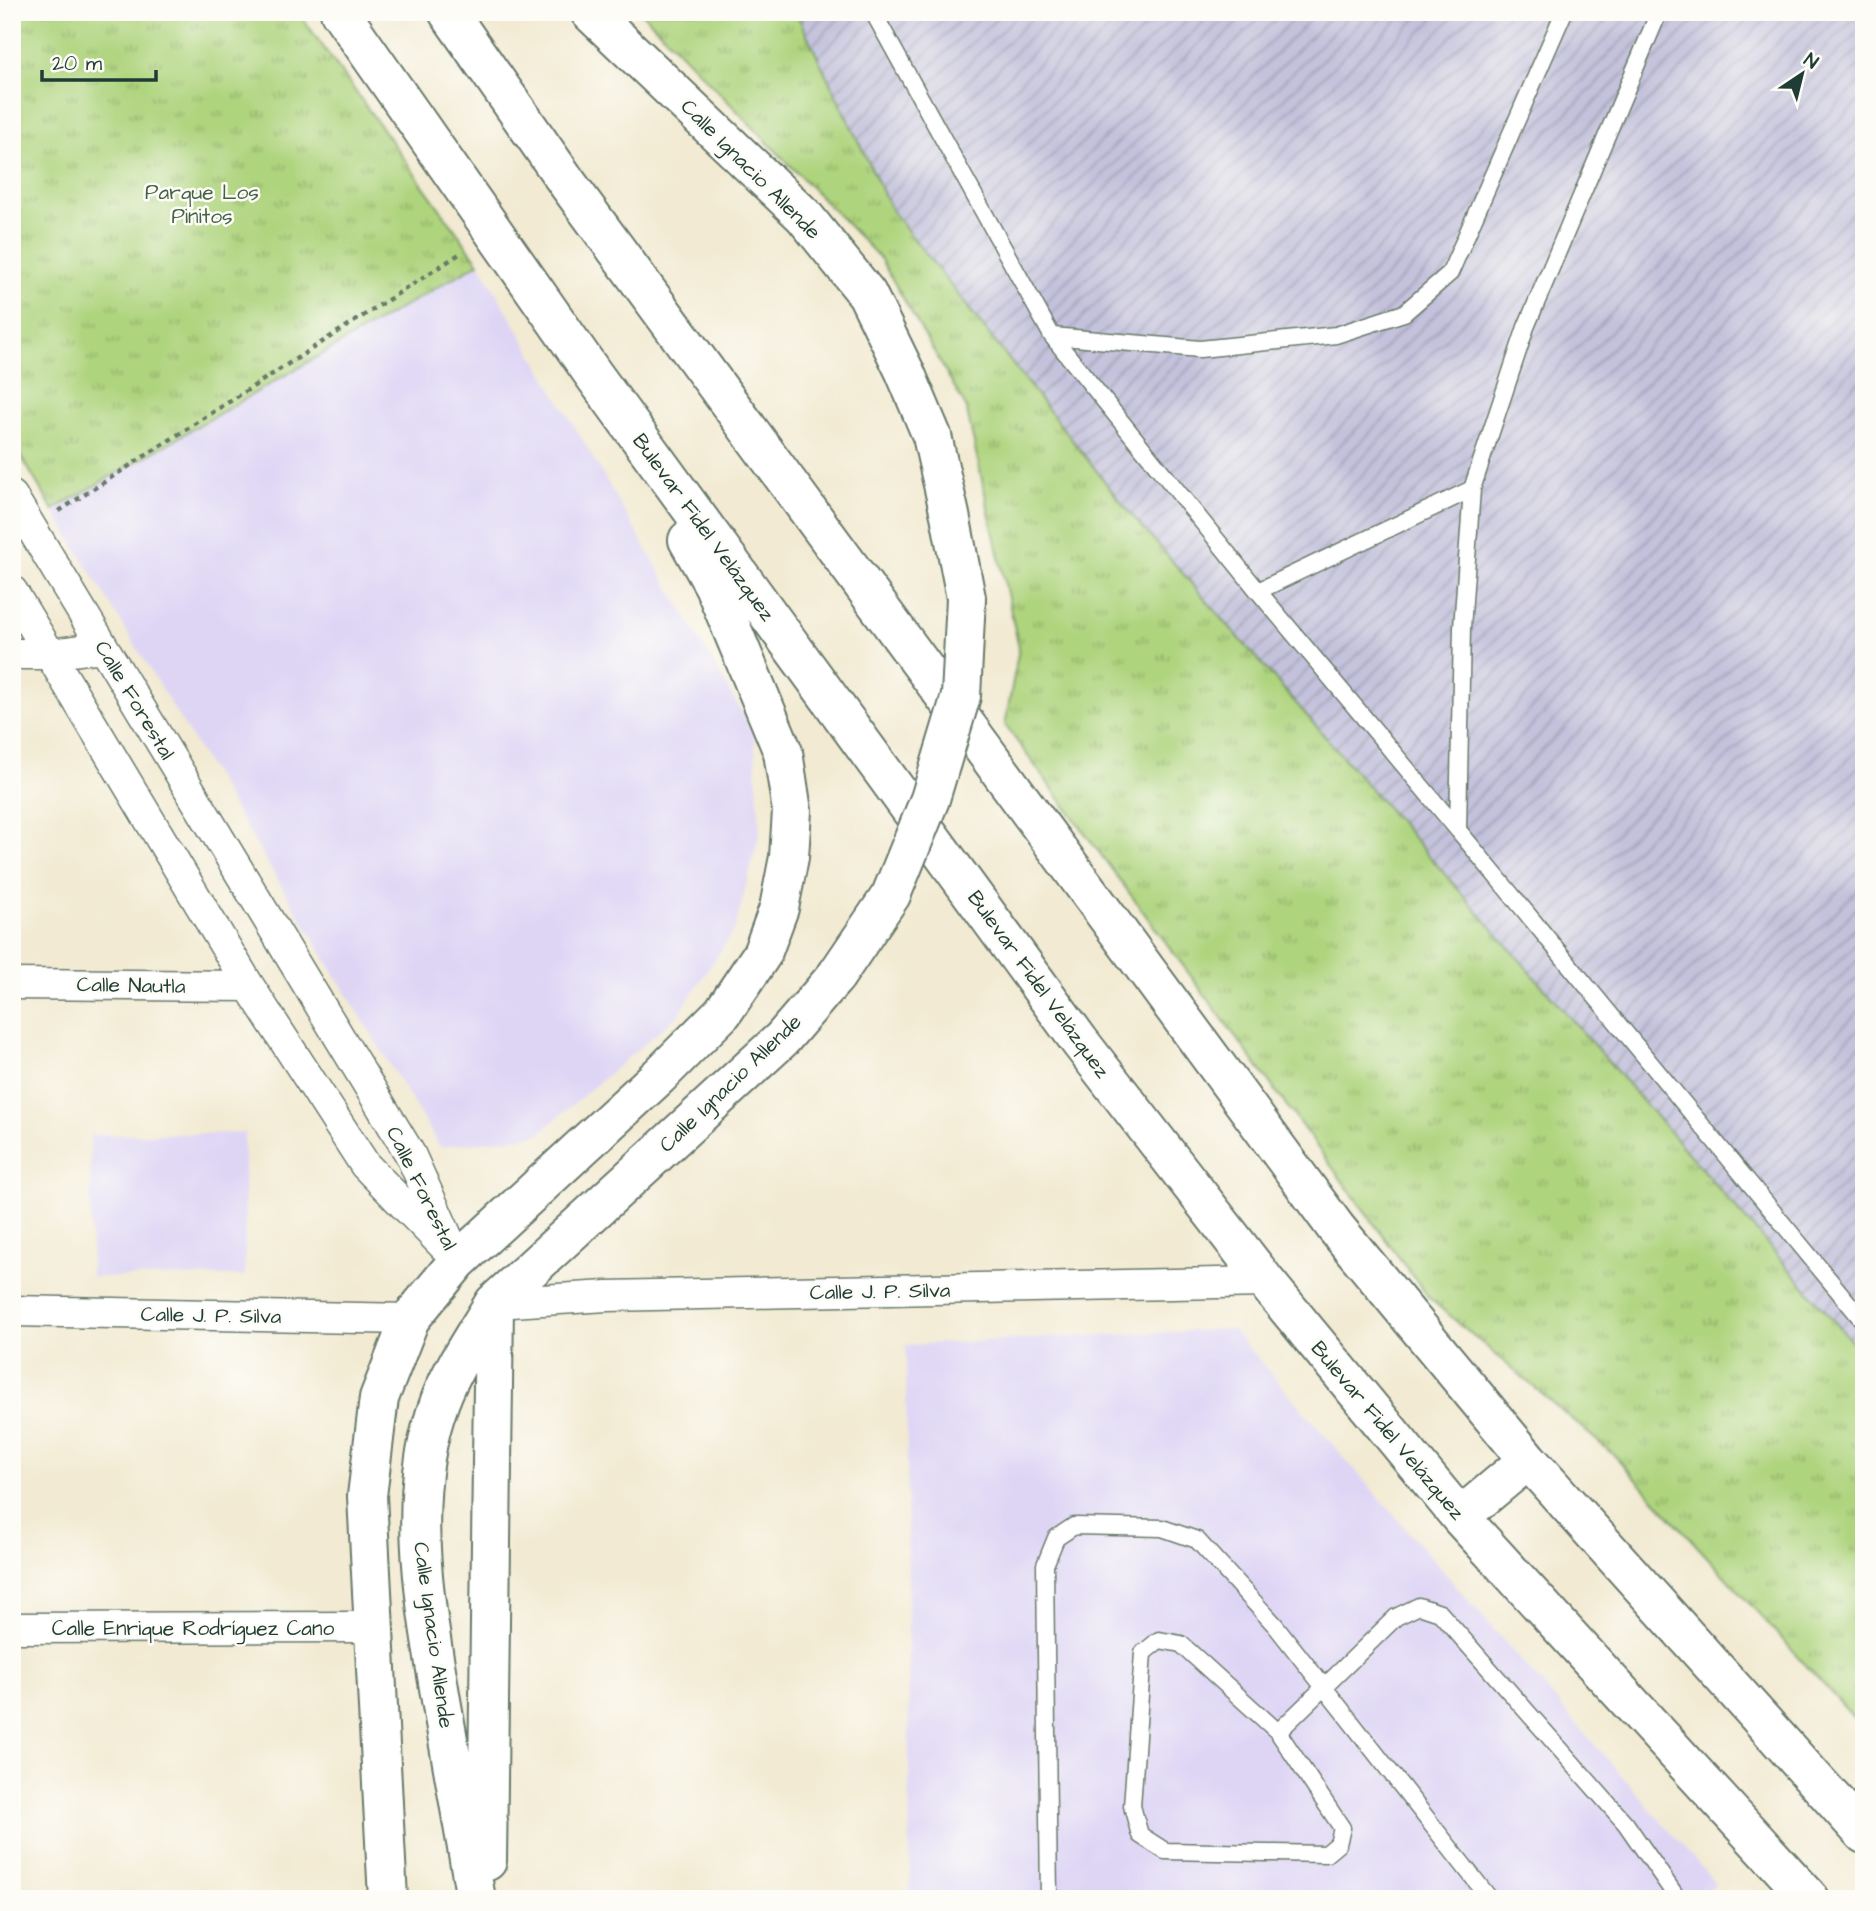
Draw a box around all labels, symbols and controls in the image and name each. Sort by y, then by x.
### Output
scale bar [42,38,156,82]
north arrow [1768,38,1838,108]
text: N [1798,47,1824,76]
text: 20 m [52,49,103,78]
street label: Calle Ignacio Allende [673,93,827,247]
park label: Parque Los Pinitos [145,178,259,231]
street label: Bulevar Fidel Velázquez [626,428,782,628]
street label: Calle Forestal [88,635,182,765]
street label: Bulevar Fidel Velázquez [961,885,1117,1085]
street label: Calle Nautla [76,970,186,1001]
street label: Calle Ignacio Allende [653,1008,809,1160]
street label: Calle Forestal [379,1122,464,1255]
street label: Calle J. P. Silva [809,1276,951,1307]
street label: Calle J. P. Silva [140,1300,282,1331]
street label: Bulevar Fidel Velázquez [1304,1335,1472,1526]
street label: Calle Ignacio Allende [404,1540,461,1730]
street label: Calle Enrique Rodríguez Cano [52,1614,335,1645]

